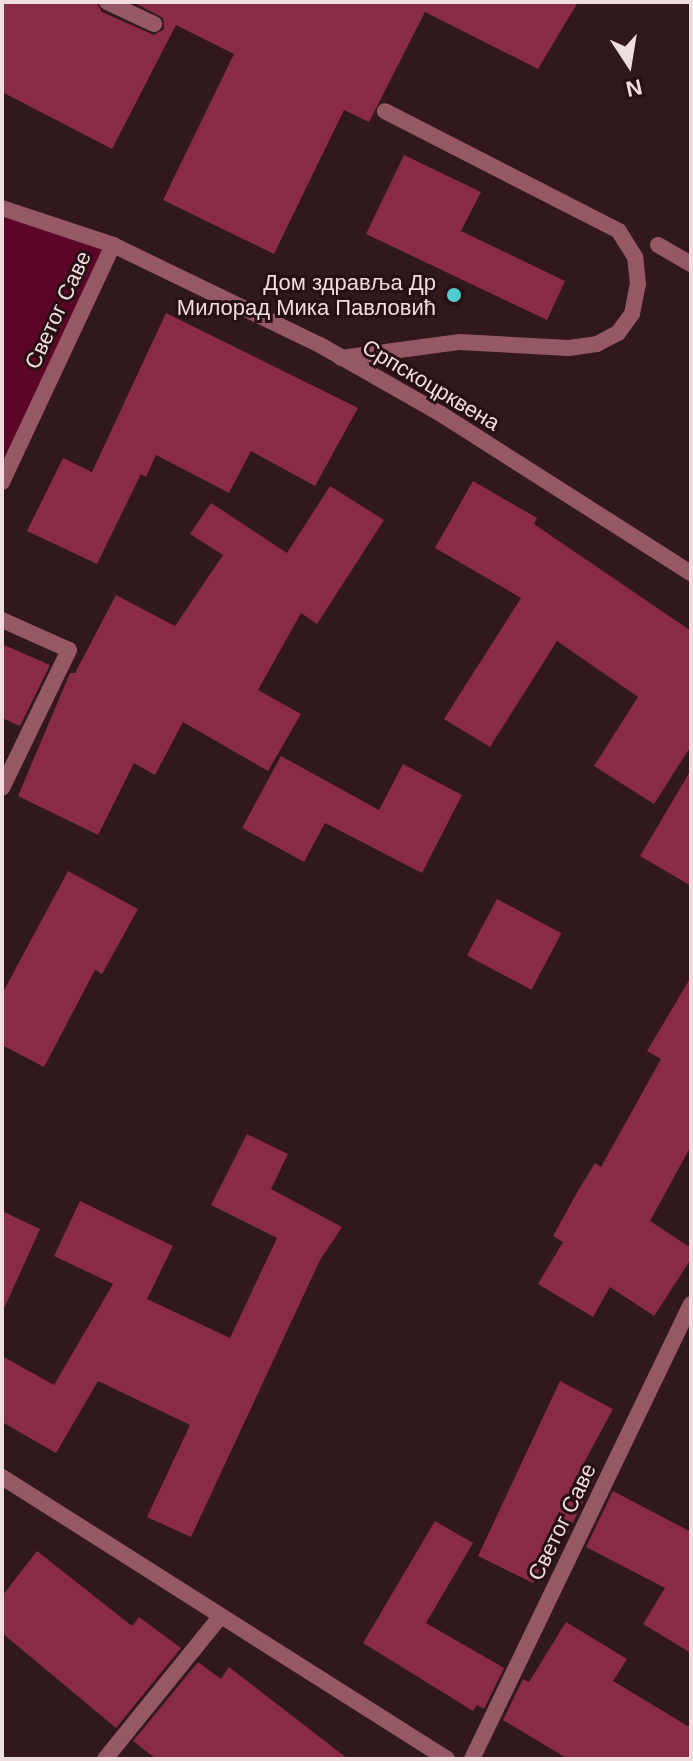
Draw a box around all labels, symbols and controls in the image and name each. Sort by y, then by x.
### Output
north arrow [589,24,669,104]
text: N [624,74,644,102]
street label: Светог Саве [19,247,97,373]
place label: Дом здравља Др Милорад Мика Павловић [177,269,436,320]
marker: Дом здравља Др Милорад Мика Павловић [443,284,465,306]
street label: Српскоцрквена [357,334,505,436]
street label: Светог Саве [522,1459,602,1585]

